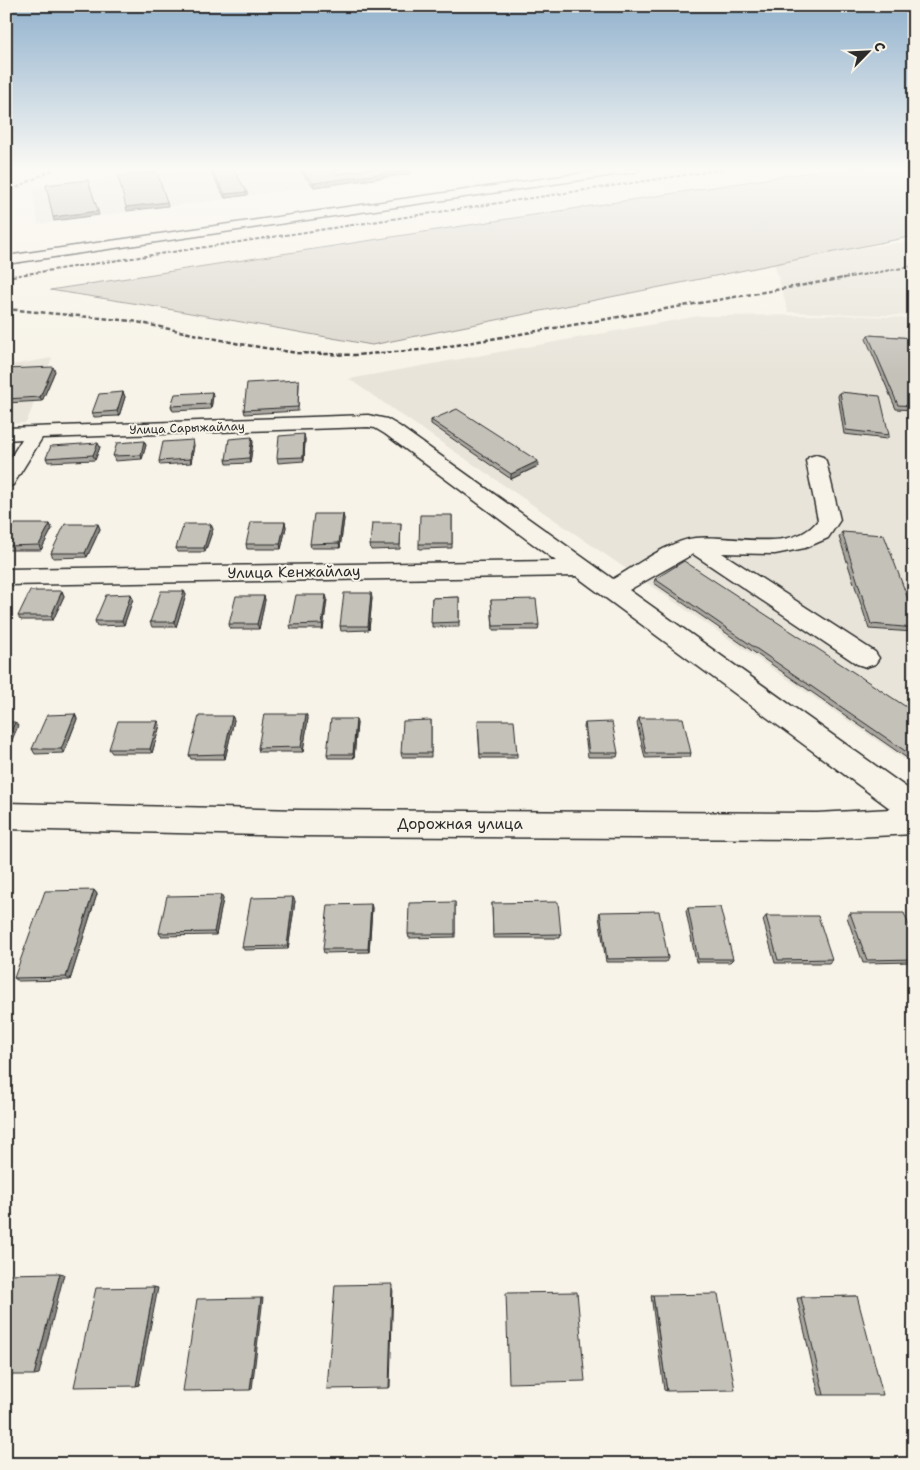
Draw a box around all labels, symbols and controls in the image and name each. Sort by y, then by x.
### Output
north arrow [842,28,892,78]
text: С [870,39,890,54]
street label: Улица Сарыжайлау [129,418,245,438]
street label: Улица Кенжайлау [227,561,361,583]
street label: Дорожная улица [397,814,523,834]

